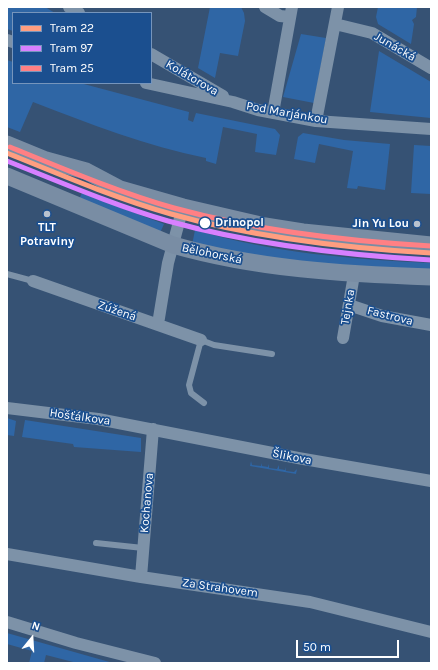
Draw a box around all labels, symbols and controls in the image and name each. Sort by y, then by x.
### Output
legend [12,12,152,84]
text: Tram 22 [50,21,94,35]
street label: Junácká [372,29,418,65]
text: Tram 97 [50,41,93,55]
street label: Kolátorova [163,57,221,99]
text: Tram 25 [50,61,94,75]
street label: Pod Marjánkou [245,99,329,127]
marker: TLT Potraviny [42,209,52,219]
marker: Drinopol [198,216,212,230]
place label: Drinopol [215,216,264,230]
place label: Jin Yu Lou [352,217,409,231]
marker: Jin Yu Lou [412,219,422,229]
place label: TLT Potraviny [20,221,74,249]
street label: Bělohorská [180,241,244,267]
street label: Tejnka [338,288,358,326]
street label: Zúžená [96,298,138,324]
street label: Fastrova [365,303,415,329]
street label: Hošťálkova [49,406,111,428]
street label: Šlikova [271,446,313,468]
street label: Kochanova [137,472,157,534]
street label: Za Strahovem [181,576,259,600]
north arrow [12,618,52,658]
text: N [30,619,42,634]
scale bar [298,632,401,658]
text: 50 m [303,640,331,654]

